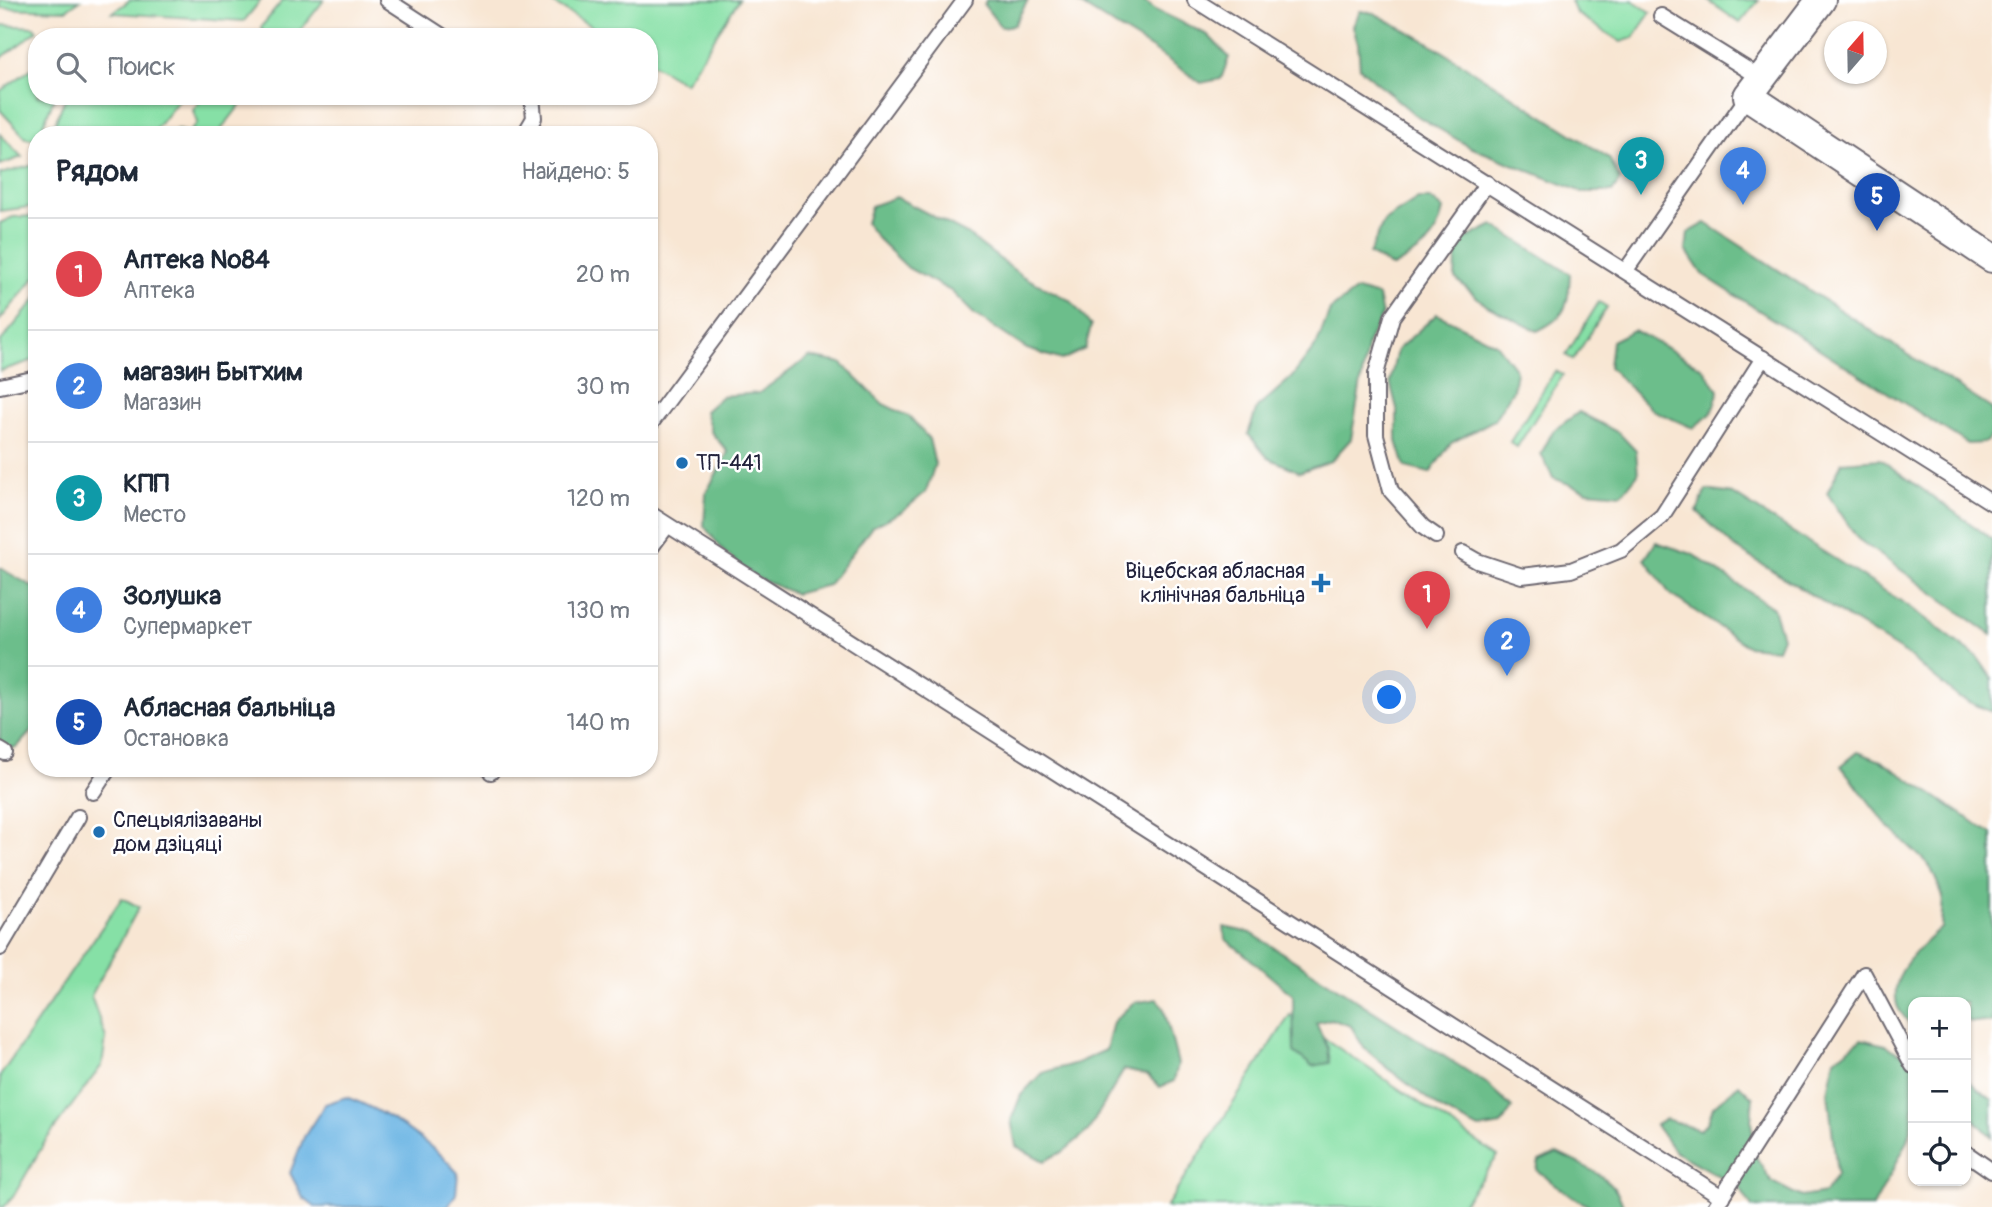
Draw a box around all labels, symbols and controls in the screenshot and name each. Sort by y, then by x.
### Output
north arrow [1824,21,1887,84]
search box [28,28,658,105]
icon: search [52,48,90,86]
text: Поиск [108,51,176,83]
pin: 3 [1618,137,1664,195]
pin: 4 [1720,147,1766,205]
text: Рядом [56,153,139,190]
text: Найдено: 5 [521,157,630,186]
pin: 5 [1854,173,1900,231]
text: Аптека №84 [123,244,270,276]
text: 1 [75,260,84,289]
text: 20 m [576,260,630,289]
text: Аптека [123,276,195,305]
text: магазин Бытхим [123,356,303,388]
text: 2 [73,372,85,401]
text: 30 m [576,372,630,401]
text: Магазин [123,388,202,417]
place label: ТП-441 [696,450,762,477]
marker: ТП-441 [674,455,690,471]
text: КПП [123,468,169,500]
text: 3 [73,484,85,513]
text: 120 m [567,484,630,513]
text: Место [123,500,186,529]
place label: Віцебская абласная клінічная бальніца [1125,558,1305,609]
pin: 1 [1404,571,1450,629]
marker: Віцебская абласная клінічная бальніца [1311,573,1331,593]
text: Золушка [123,580,221,612]
text: 4 [72,596,86,625]
text: 130 m [567,596,630,625]
text: Супермаркет [123,612,252,641]
pin: 2 [1484,618,1530,676]
your location [1372,680,1406,714]
text: Абласная бальніца [123,692,335,724]
text: 5 [73,708,85,737]
text: 140 m [567,708,630,737]
text: Остановка [123,724,229,753]
place label: Спецыялізаваны дом дзіцяці [113,807,262,858]
marker: Спецыялізаваны дом дзіцяці [91,824,107,840]
map controls [1908,997,1971,1186]
button: + [1908,997,1971,1060]
button: − [1908,1060,1971,1123]
button: locate [1908,1123,1971,1186]

